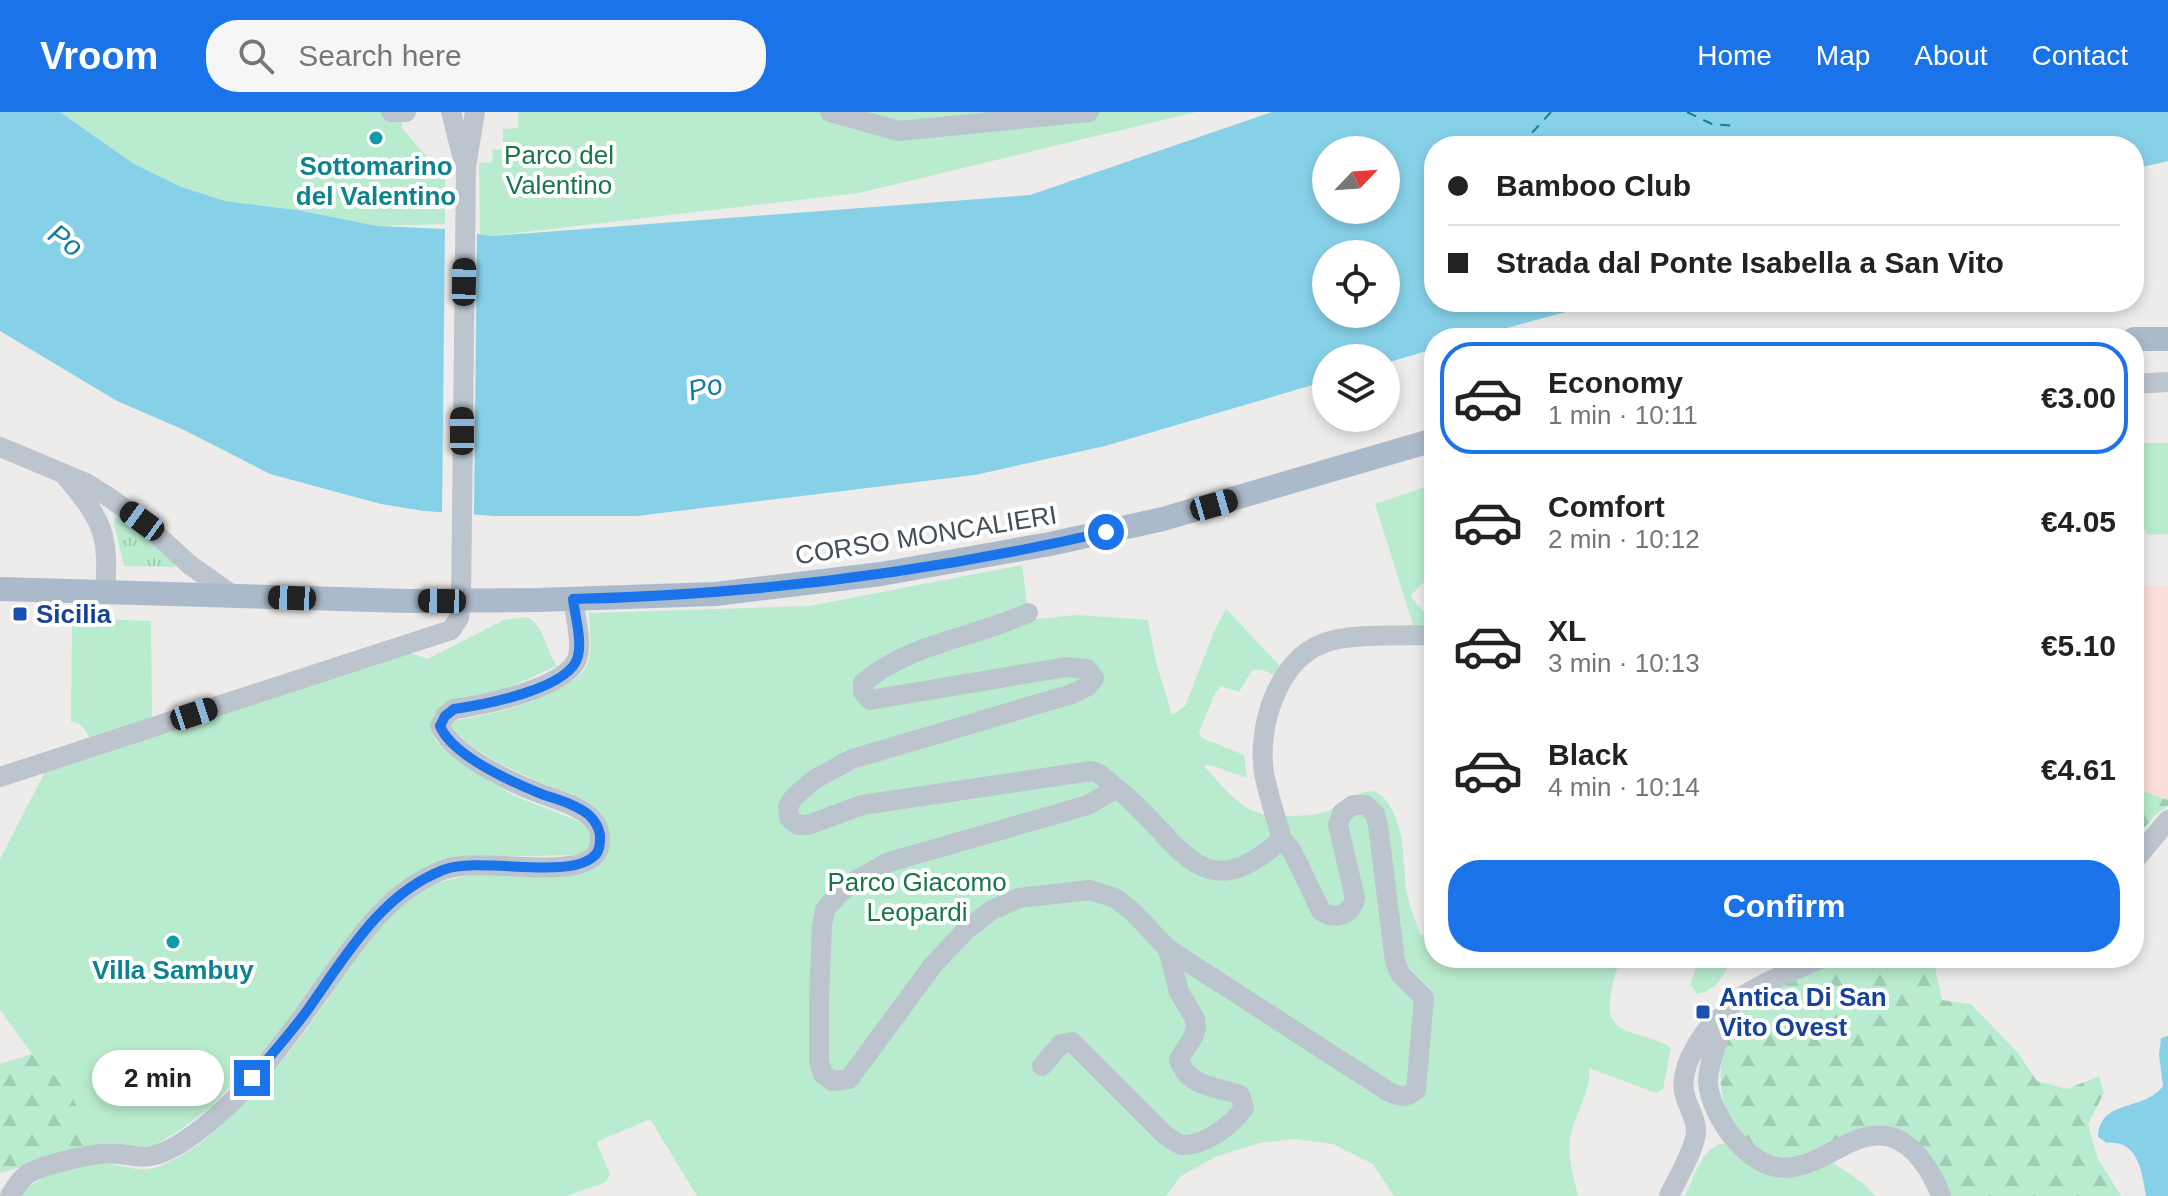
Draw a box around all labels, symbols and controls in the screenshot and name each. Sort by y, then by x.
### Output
search box [206,20,766,92]
icon: search [234,34,278,78]
text: Vroom [40,35,158,77]
text: Search here [298,39,462,72]
text: Home [1697,40,1772,71]
text: Map [1816,40,1870,71]
text: About [1914,40,1988,71]
text: Contact [2032,40,2128,71]
marker: Sottomarino del Valentino [367,129,385,147]
north arrow [1312,136,1400,224]
map controls [1312,136,1400,432]
park label: Parco del Valentino [504,140,614,200]
place label: Sottomarino del Valentino [296,151,456,211]
text: Bamboo Club [1496,169,1691,202]
water label: Po [43,218,89,263]
button: locate [1312,240,1400,328]
text: Strada dal Ponte Isabella a San Vito [1496,246,2004,279]
car [452,258,476,306]
button: layers [1312,344,1400,432]
icon: car [1452,362,1524,434]
text: Economy [1548,366,1683,399]
water label: Po [685,368,725,407]
text: €3.00 [2041,381,2116,414]
text: 1 min · 10:11 [1548,400,1698,430]
car [450,407,474,455]
icon: car [1452,486,1524,558]
car [1188,487,1240,523]
text: Comfort [1548,490,1665,523]
car [116,497,168,545]
street label: CORSO MONCALIERI [793,500,1059,570]
text: €4.05 [2041,505,2116,538]
route start [1088,514,1124,550]
text: 2 min · 10:12 [1548,524,1700,554]
car [268,585,316,611]
car [418,589,466,613]
place label: Sicilia [36,599,112,629]
marker: Sicilia [11,605,29,623]
icon: car [1452,610,1524,682]
text: XL [1548,614,1586,647]
text: €5.10 [2041,629,2116,662]
text: 3 min · 10:13 [1548,648,1700,678]
car [167,695,221,733]
icon: car [1452,734,1524,806]
text: Black [1548,738,1628,771]
text: €4.61 [2041,753,2116,786]
text: 4 min · 10:14 [1548,772,1700,802]
button: Confirm [1448,860,2120,952]
park label: Parco Giacomo Leopardi [827,867,1007,927]
marker: Villa Sambuy [164,933,182,951]
place label: Villa Sambuy [92,955,254,985]
place label: Antica Di San Vito Ovest [1719,982,1887,1042]
marker: Antica Di San Vito Ovest [1694,1003,1712,1021]
callout: 2 min [92,1050,224,1106]
route end [234,1060,270,1096]
text: 2 min [124,1063,192,1093]

